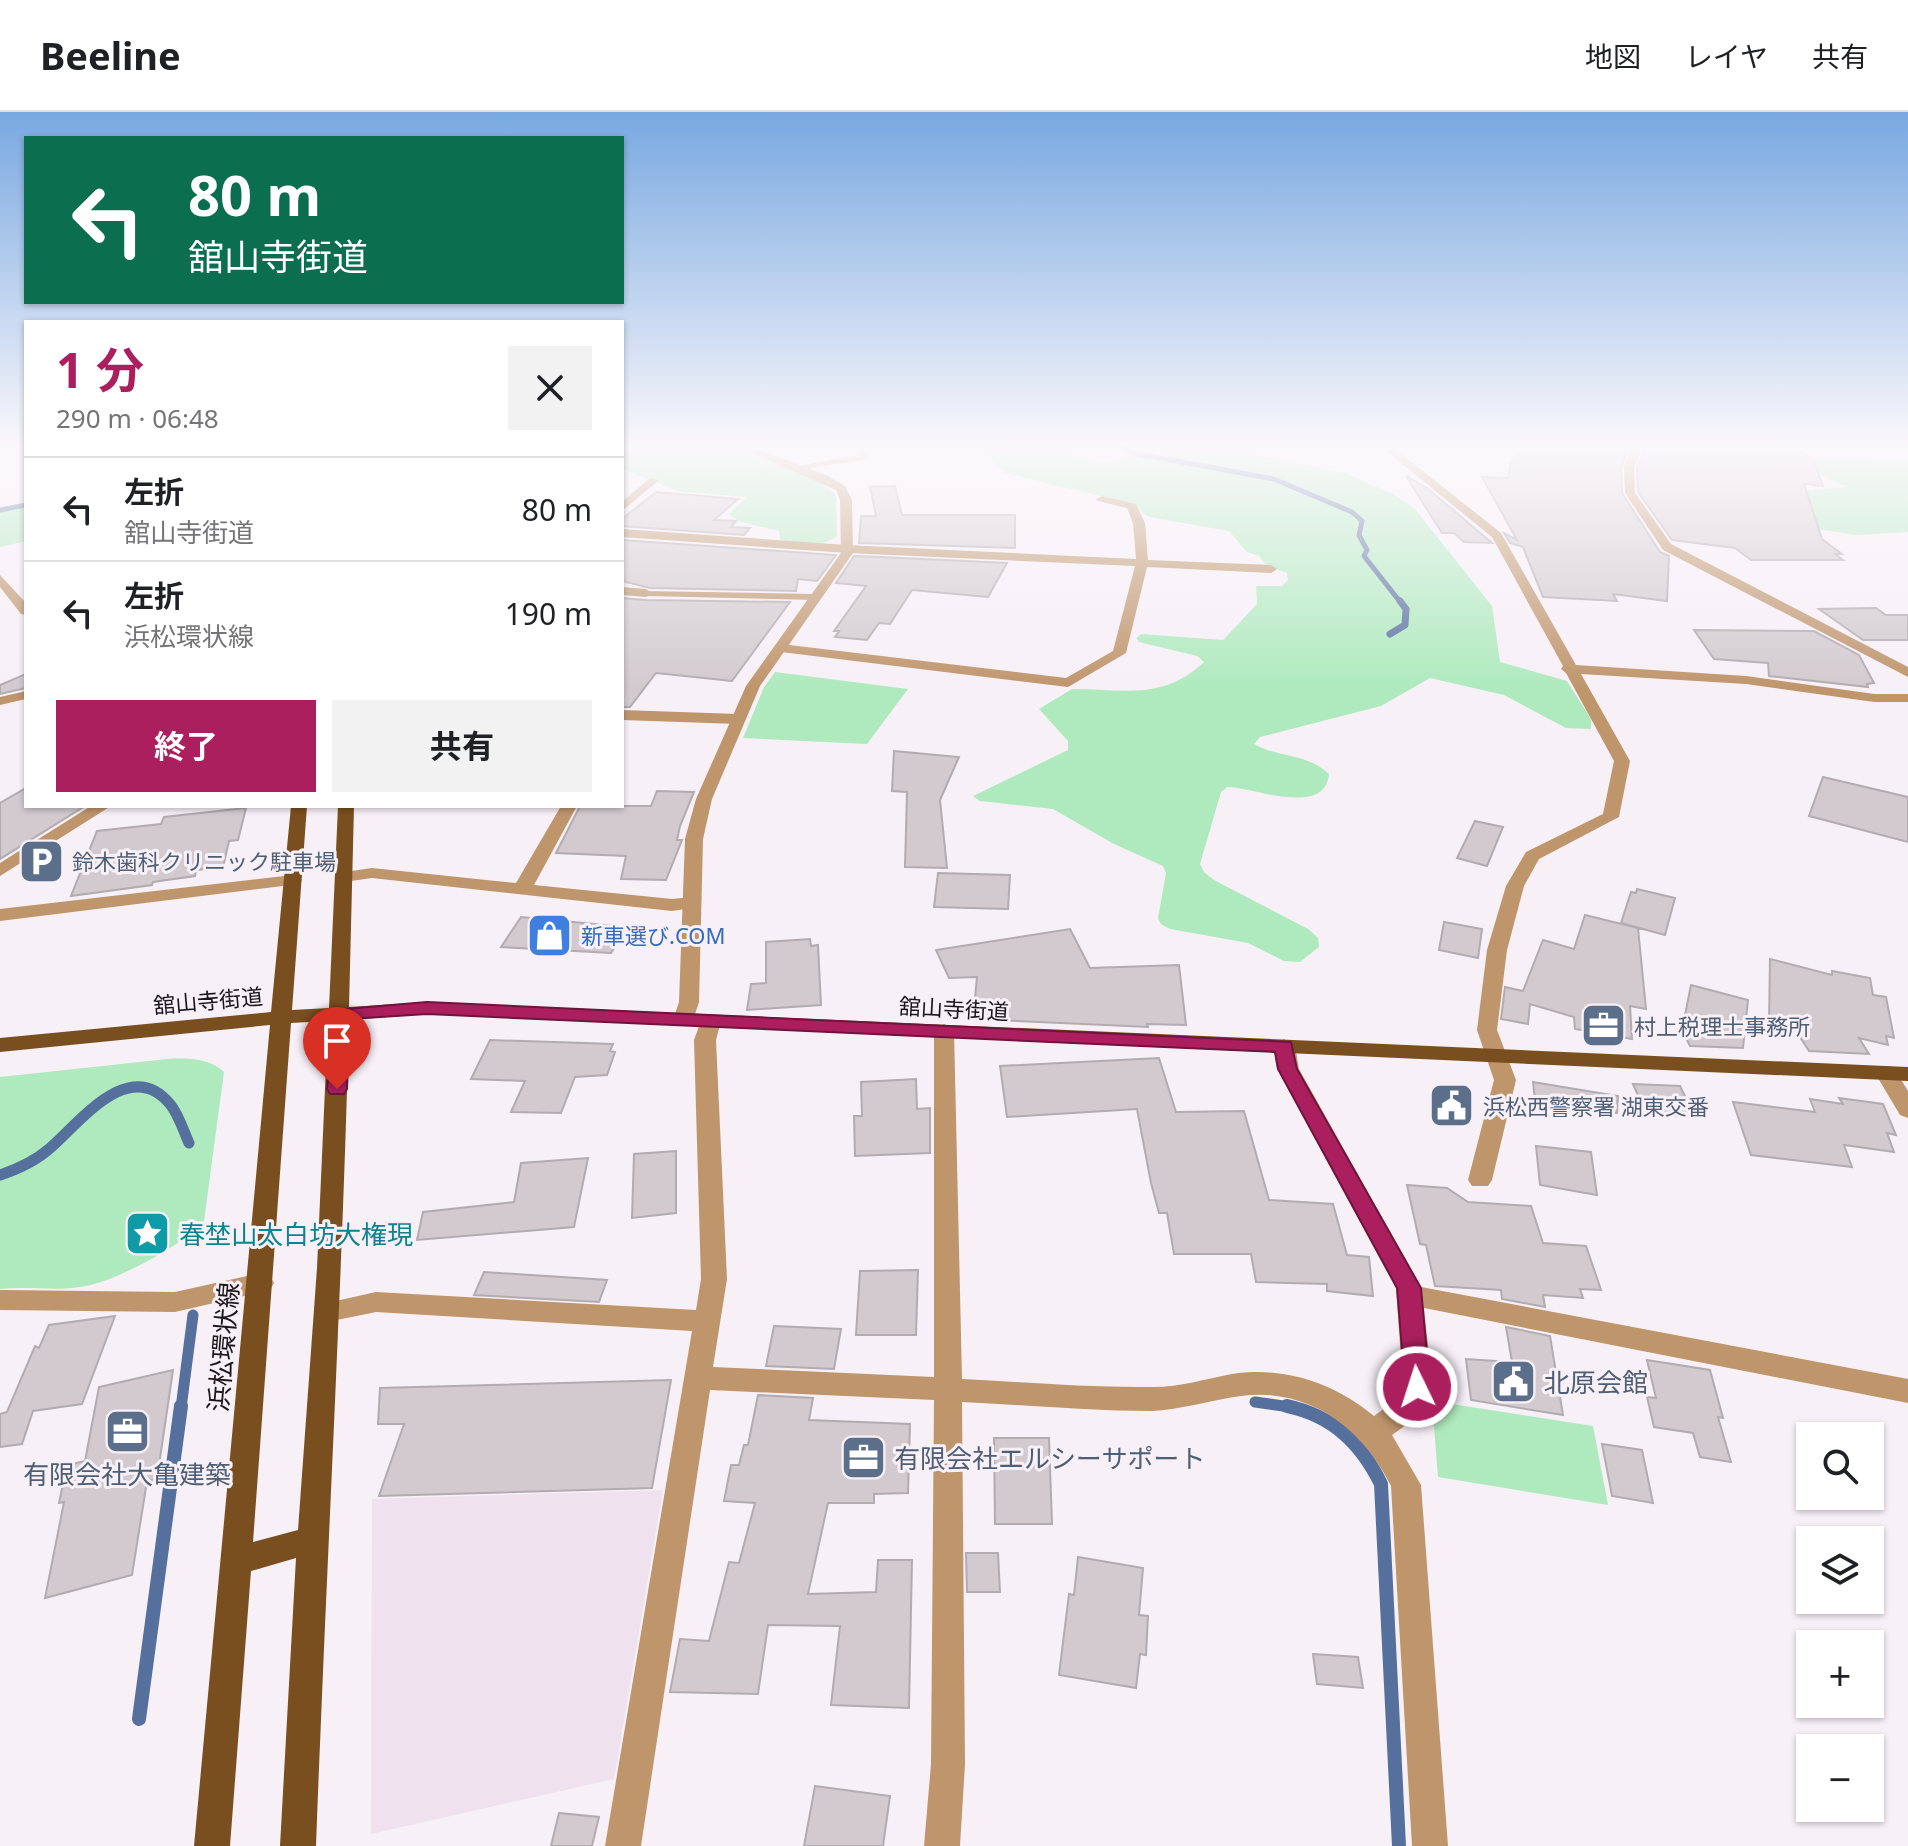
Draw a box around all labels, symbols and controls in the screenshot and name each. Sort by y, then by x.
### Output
text: Beeline [40,29,181,81]
text: 地図 [1585,37,1641,75]
text: レイヤ [1685,37,1768,75]
text: 共有 [1812,37,1868,75]
text: 80 m [188,156,321,232]
icon: left [56,168,160,272]
text: 舘山寺街道 [188,232,368,281]
text: 1 分 [56,337,144,402]
button: close [508,346,592,430]
text: 290 m · 06:48 [56,400,219,436]
text: 左折 [124,471,184,512]
icon: left [56,487,100,531]
text: 80 m [522,489,592,530]
text: 舘山寺街道 [124,514,254,550]
text: 左折 [124,575,184,616]
icon: left [56,591,100,635]
text: 190 m [505,593,592,634]
text: 浜松環状線 [124,618,254,654]
button: 終了 [56,700,316,792]
button: 共有 [332,700,592,792]
parking icon: 鈴木歯科クリニック駐車場 [17,837,65,885]
place label: 鈴木歯科クリニック駐車場 [72,846,336,876]
shop icon: 新車選び.COM [526,911,574,959]
place label: 新車選び.COM [581,920,726,950]
street label: 舘山寺街道 [152,980,264,1020]
street label: 舘山寺街道 [898,990,1010,1026]
office icon: 村上税理士事務所 [1579,1002,1627,1050]
pin [303,1007,371,1089]
place label: 村上税理士事務所 [1634,1011,1810,1041]
icon: arrive [315,1019,359,1063]
public building icon: 浜松西警察署 湖東交番 [1428,1082,1476,1130]
place label: 浜松西警察署 湖東交番 [1483,1091,1709,1121]
place icon: 春埜山太白坊大権現 [124,1210,172,1258]
place label: 春埜山太白坊大権現 [179,1216,413,1252]
street label: 浜松環状線 [199,1281,247,1413]
position arrow [1375,1345,1459,1429]
public building icon: 北原会館 [1489,1358,1537,1406]
place label: 北原会館 [1544,1364,1648,1400]
office icon: 有限会社大亀建築 [103,1407,151,1455]
map controls [1796,1422,1884,1822]
button: search [1796,1422,1884,1510]
office icon: 有限会社エルシーサポート [839,1434,887,1482]
place label: 有限会社エルシーサポート [894,1440,1205,1476]
place label: 有限会社大亀建築 [23,1456,231,1492]
button: layers [1796,1526,1884,1614]
button: + [1796,1630,1884,1718]
button: − [1796,1734,1884,1822]

